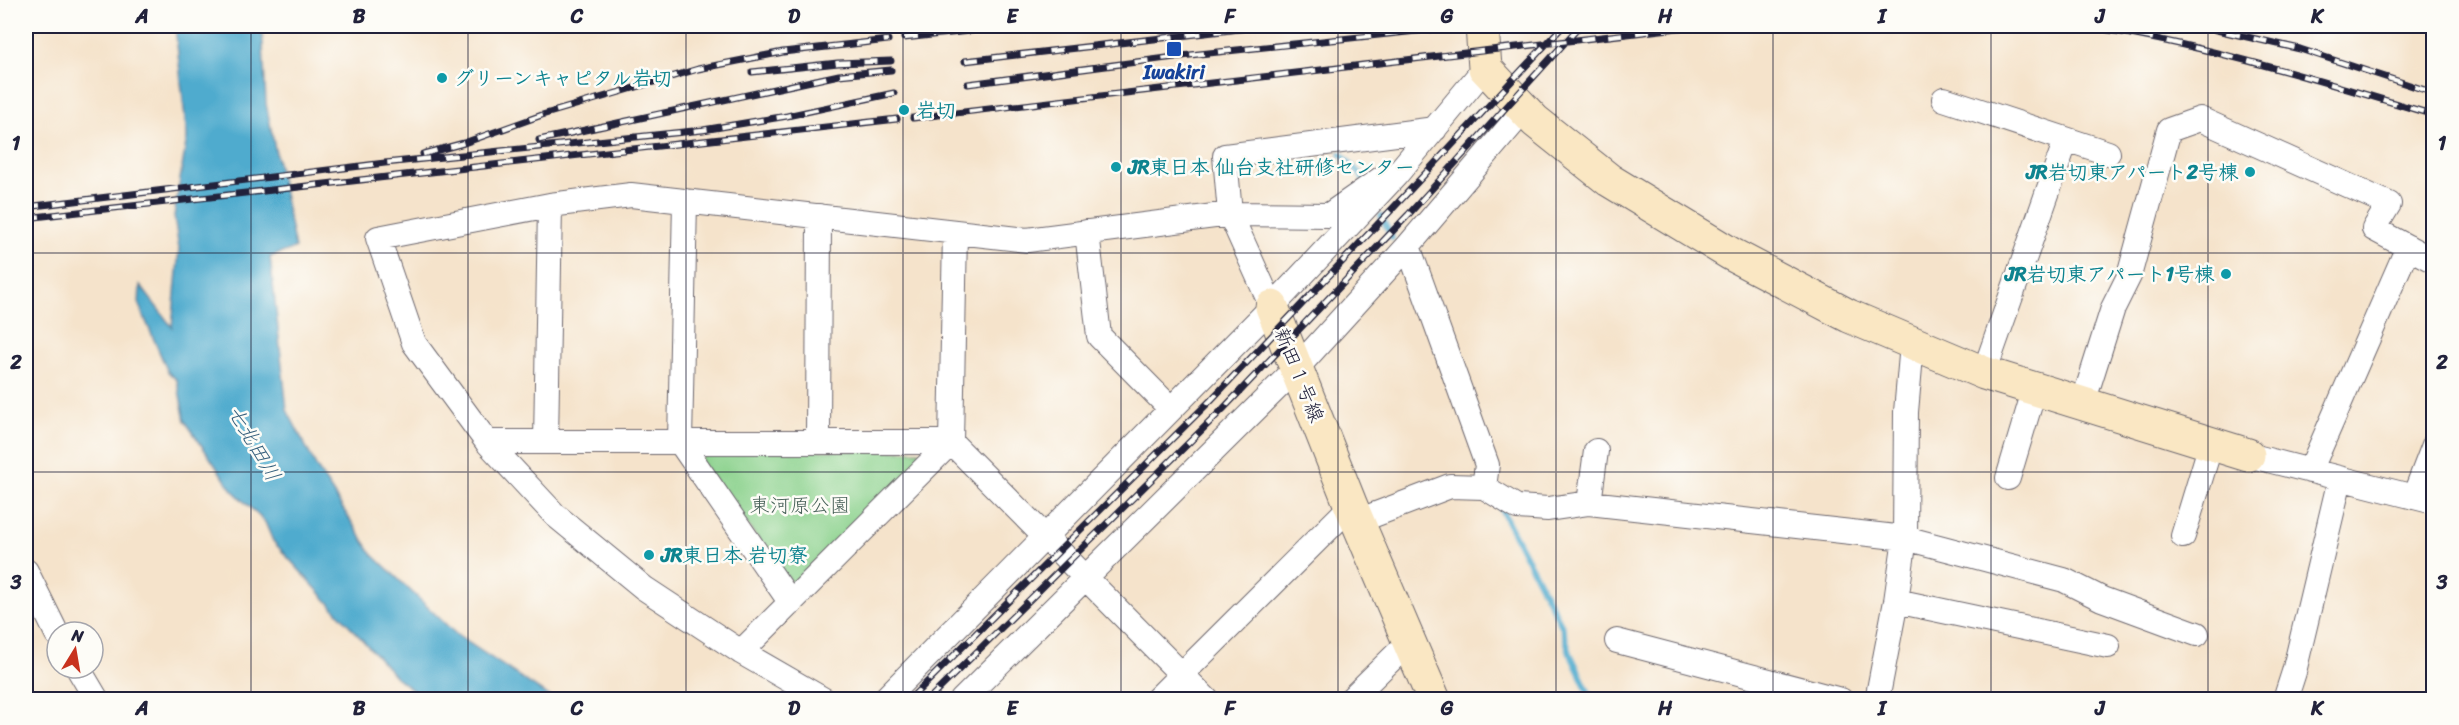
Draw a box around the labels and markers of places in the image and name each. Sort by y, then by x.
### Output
marker: Iwakiri [1165,40,1183,58]
place label: Iwakiri [1142,55,1206,90]
place label: グリーンキャピタル岩切 [454,61,672,96]
marker: グリーンキャピタル岩切 [435,71,449,85]
place label: 岩切 [916,93,956,128]
marker: 岩切 [897,103,911,117]
place label: JR東日本 仙台支社研修センター [1127,150,1415,185]
place label: JR岩切東アパート2号棟 [2025,155,2239,190]
marker: JR東日本 仙台支社研修センター [1109,160,1123,174]
marker: JR岩切東アパート2号棟 [2243,165,2257,179]
place label: JR岩切東アパート1号棟 [2004,257,2215,292]
marker: JR岩切東アパート1号棟 [2219,267,2233,281]
place label: JR東日本 岩切寮 [660,538,808,573]
marker: JR東日本 岩切寮 [642,548,656,562]

